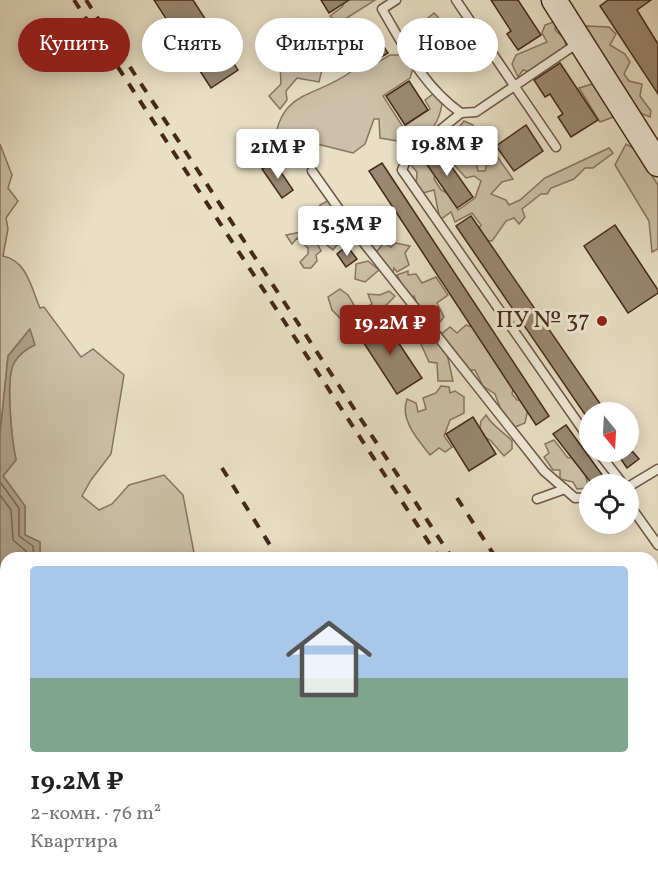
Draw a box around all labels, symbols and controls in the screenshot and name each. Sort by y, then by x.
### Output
chip: Купить [18,18,130,72]
chip: Снять [142,18,243,72]
chip: Фильтры [255,18,385,72]
chip: Новое [397,18,498,72]
pin: 19.8M ₽ [392,126,502,177]
pin: 21M ₽ [236,129,320,180]
text: 19.8M ₽ [411,131,483,159]
text: 21M ₽ [250,134,306,162]
pin: 15.5M ₽ [292,206,402,257]
text: 15.5M ₽ [312,211,382,239]
place label: ПУ № 37 [496,304,590,338]
pin: 19.2M ₽ [335,305,445,356]
text: 19.2M ₽ [354,310,426,338]
marker: ПУ № 37 [595,314,609,328]
north arrow [579,402,639,462]
map controls [579,402,639,534]
button: locate [579,474,639,534]
icon: home [275,605,383,713]
text: 19.2M ₽ [30,764,124,800]
text: 2-комн. · 76 m² [30,800,161,828]
text: Квартира [30,828,118,856]

